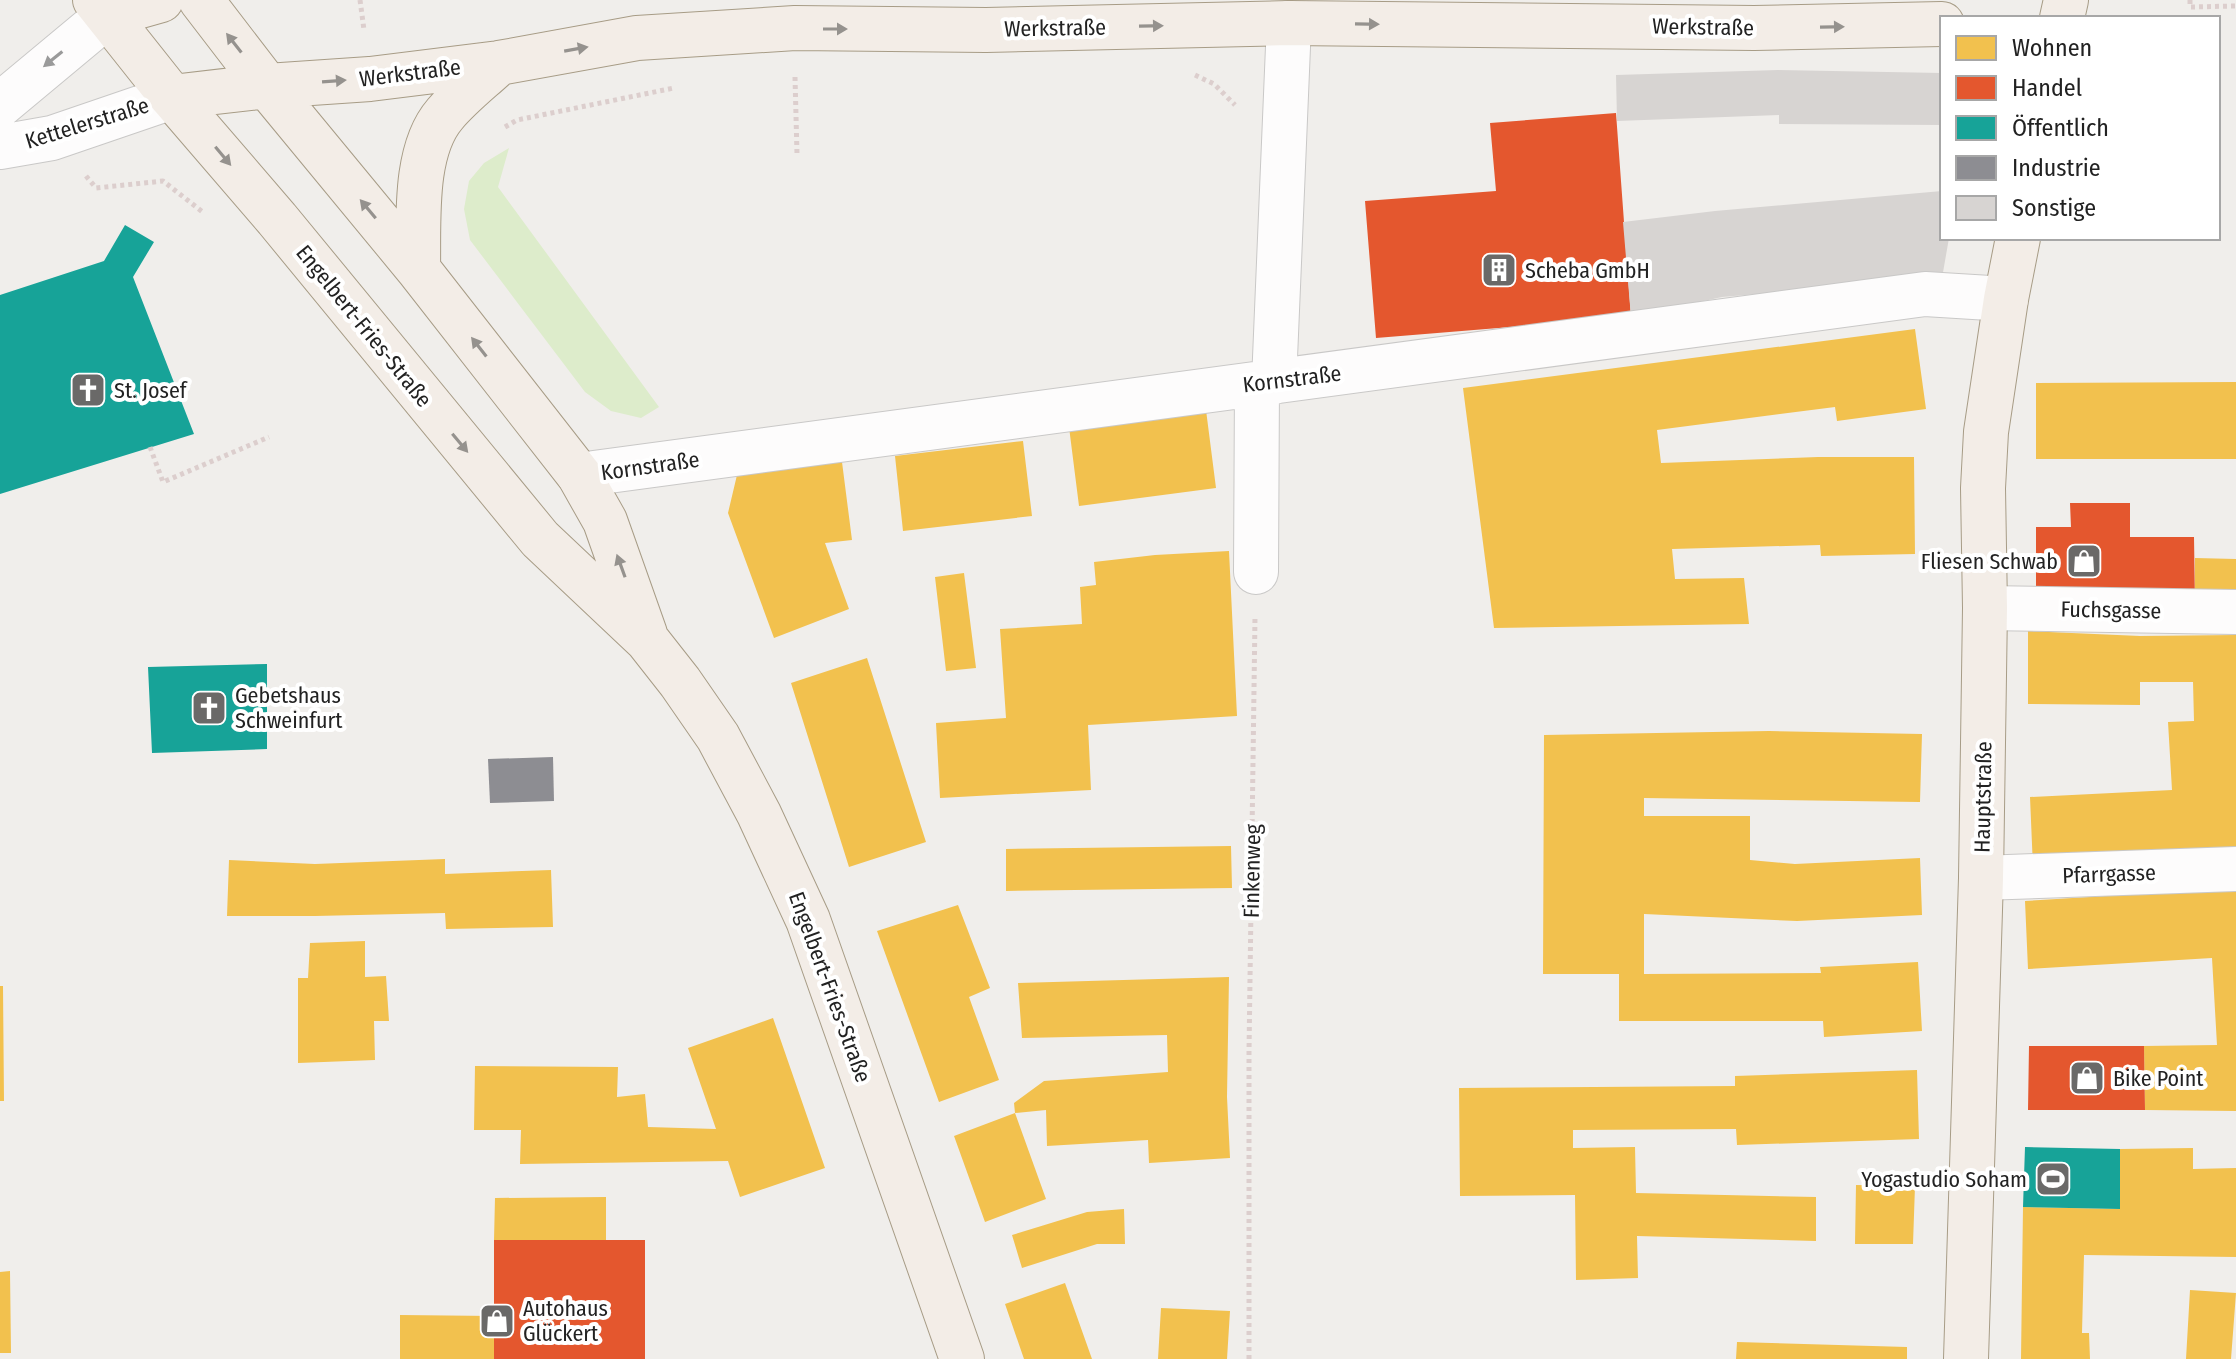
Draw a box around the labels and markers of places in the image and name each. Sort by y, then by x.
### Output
building icon: Scheba GmbH [1480,251,1518,289]
place label: Scheba GmbH [1525,257,1650,284]
church icon: St. Josef [69,371,107,409]
place label: St. Josef [114,377,188,404]
shop icon: Fliesen Schwab [2065,542,2103,580]
place label: Fliesen Schwab [1921,548,2058,575]
place label: Gebetshaus Schweinfurt [235,682,343,734]
church icon: Gebetshaus Schweinfurt [190,689,228,727]
shop icon: Bike Point [2068,1059,2106,1097]
place label: Bike Point [2113,1065,2204,1092]
sports icon: Yogastudio Soham [2034,1160,2072,1198]
place label: Yogastudio Soham [1861,1166,2027,1193]
place label: Autohaus Glückert [523,1295,608,1347]
shop icon: Autohaus Glückert [478,1302,516,1340]

